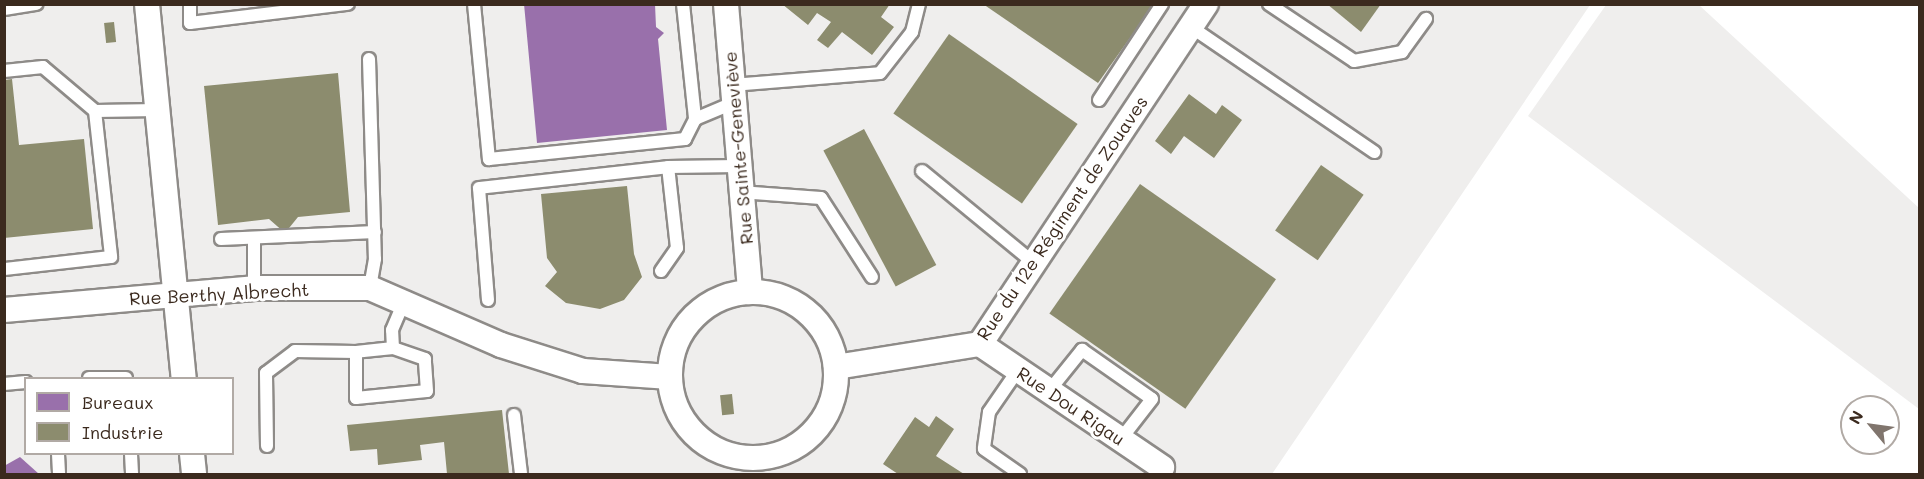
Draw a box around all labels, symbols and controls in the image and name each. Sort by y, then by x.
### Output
street label: Rue Sainte-Geneviève [719,51,757,245]
street label: Rue du 12e Régiment de Zouaves [972,92,1152,344]
street label: Rue Berthy Albrecht [128,279,310,309]
street label: Rue Dou Rigau [1013,362,1129,450]
legend [24,377,234,455]
text: Bureaux [82,390,153,414]
north arrow [1840,395,1900,455]
text: N [1843,407,1868,427]
text: Industrie [82,420,163,444]

